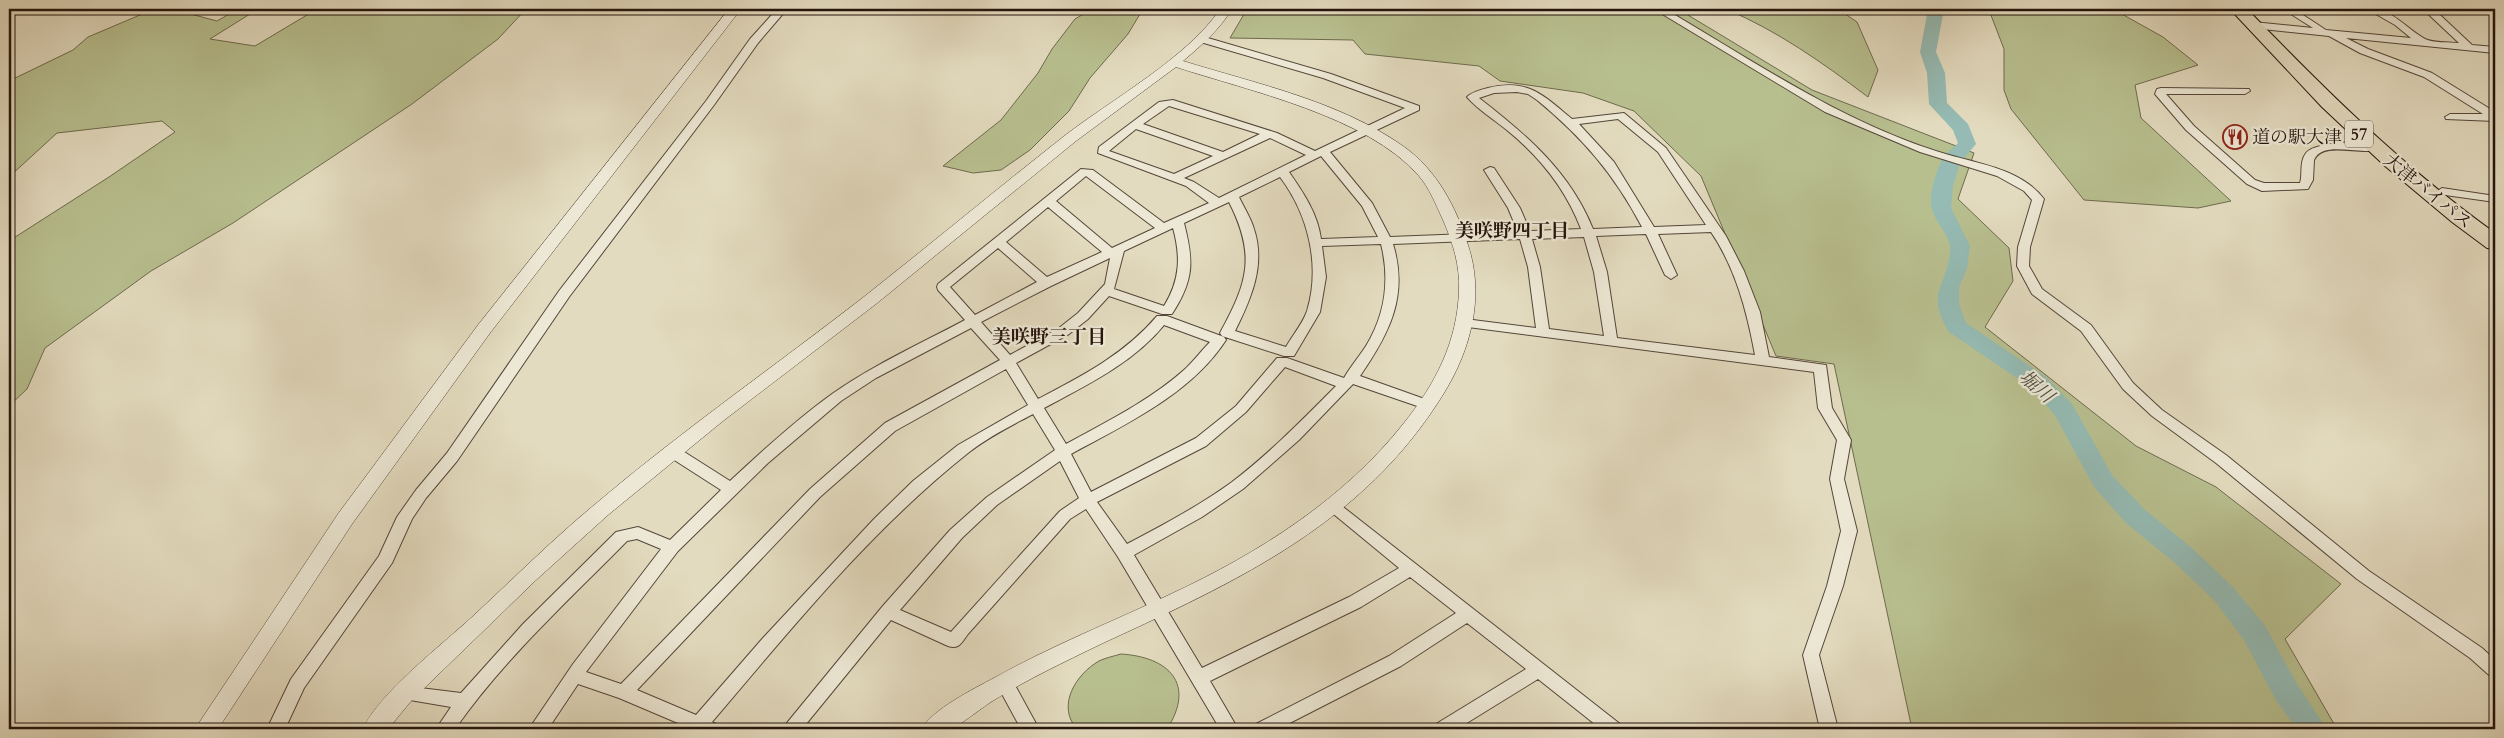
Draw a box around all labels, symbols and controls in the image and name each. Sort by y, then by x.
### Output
road number: 57 [2345,120,2373,148]
restaurant icon: 道の駅大津 [2222,124,2248,150]
place label: 道の駅大津 [2252,125,2342,150]
street label: 大津バイパス [2378,148,2477,235]
district label: 美咲野四丁目 [1455,218,1569,244]
district label: 美咲野三丁目 [992,324,1106,350]
water label: 堀川 [2013,364,2061,410]

